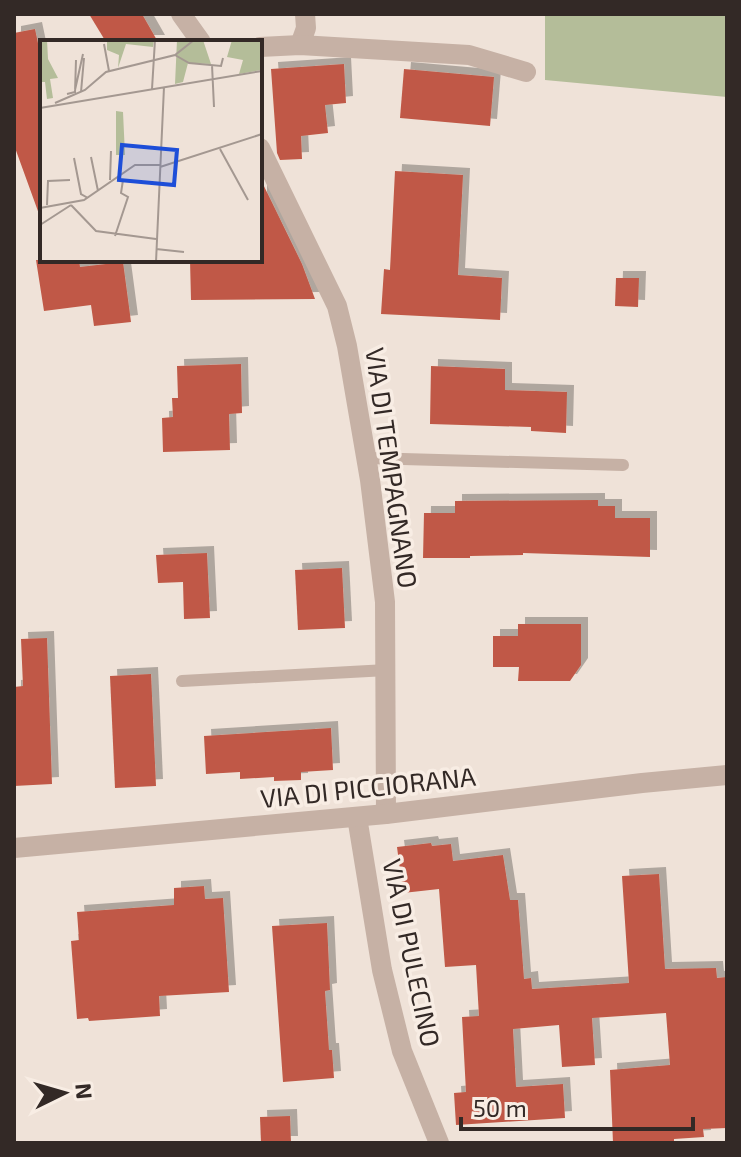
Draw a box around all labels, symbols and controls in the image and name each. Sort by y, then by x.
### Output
inset map [40,40,262,262]
street label: VIA DI TEMPAGNANO [360,345,425,590]
street label: VIA DI PICCIORANA [259,760,477,813]
street label: VIA DI PULECINO [377,856,448,1050]
north arrow [24,1053,104,1133]
scale bar [461,1081,693,1131]
text: N [71,1082,99,1100]
text: 50 m [473,1093,527,1122]

